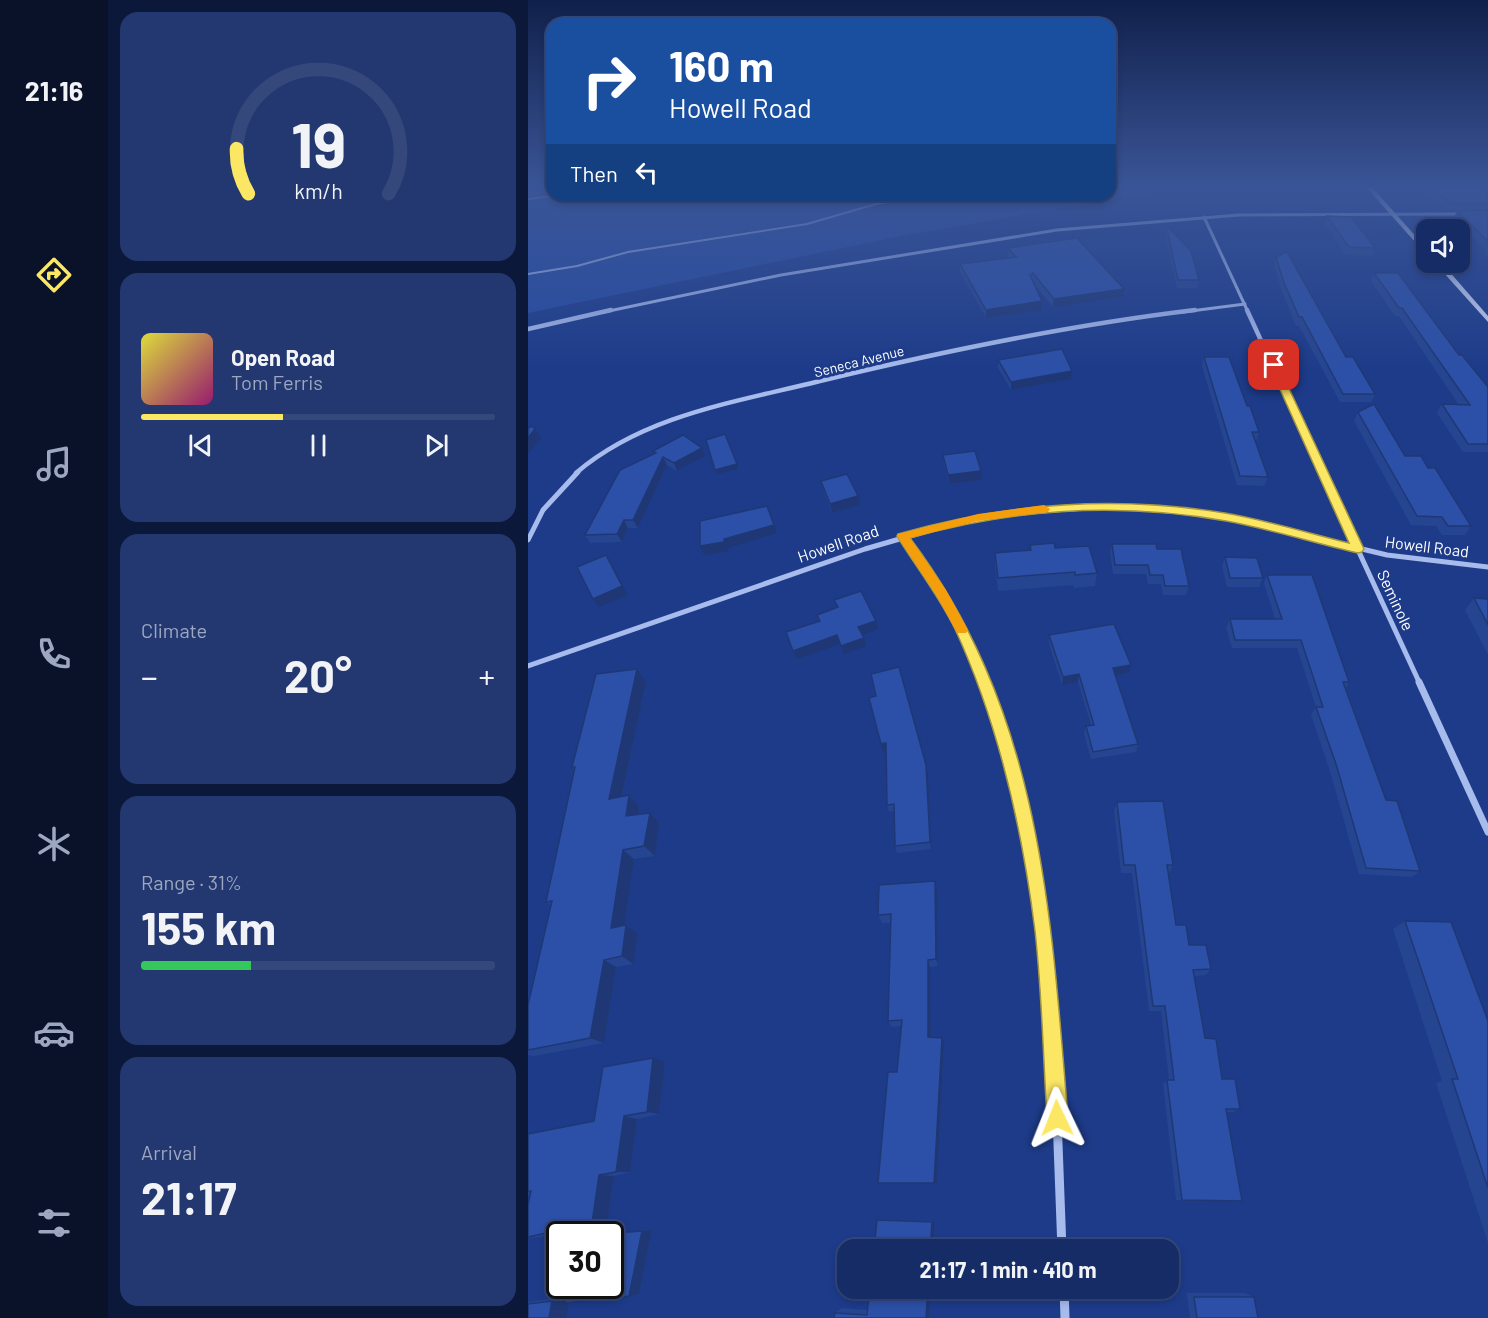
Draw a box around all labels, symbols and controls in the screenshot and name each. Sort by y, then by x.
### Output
text: 160 m [669,40,774,90]
icon: right [570,42,648,120]
text: 21:16 [25,74,83,106]
text: Howell Road [669,91,812,123]
text: 19 [290,106,346,180]
icon: left [630,156,663,189]
text: Then [570,160,618,186]
text: km/h [294,178,342,203]
map controls [1416,219,1470,273]
button: sound [1416,219,1470,273]
icon: directions [33,254,75,296]
pin [1248,339,1299,390]
street label: Seneca Avenue [812,342,906,380]
text: Open Road [231,344,335,370]
icon: arrive [1257,348,1290,381]
text: Tom Ferris [231,370,323,394]
icon: previous [184,429,217,462]
icon: pause [302,429,335,462]
icon: next [420,429,453,462]
icon: music [33,443,75,485]
street label: Howell Road [795,520,881,566]
street label: Howell Road [1384,531,1470,561]
street label: Seminole [1374,567,1418,633]
text: Climate [141,618,207,642]
icon: phone [33,633,75,675]
text: 20° [284,648,352,702]
text: − [141,656,158,696]
text: + [479,656,495,696]
icon: climate [33,823,75,865]
text: Range · 31% [141,870,242,894]
text: 155 km [141,900,276,954]
icon: car [33,1012,75,1054]
position arrow [1025,1086,1089,1150]
text: Arrival [141,1140,197,1164]
text: 21:17 [141,1170,237,1224]
icon: filters [33,1202,75,1244]
speed limit sign: 30 [546,1221,624,1299]
text: 21:17 · 1 min · 410 m [919,1256,1097,1282]

